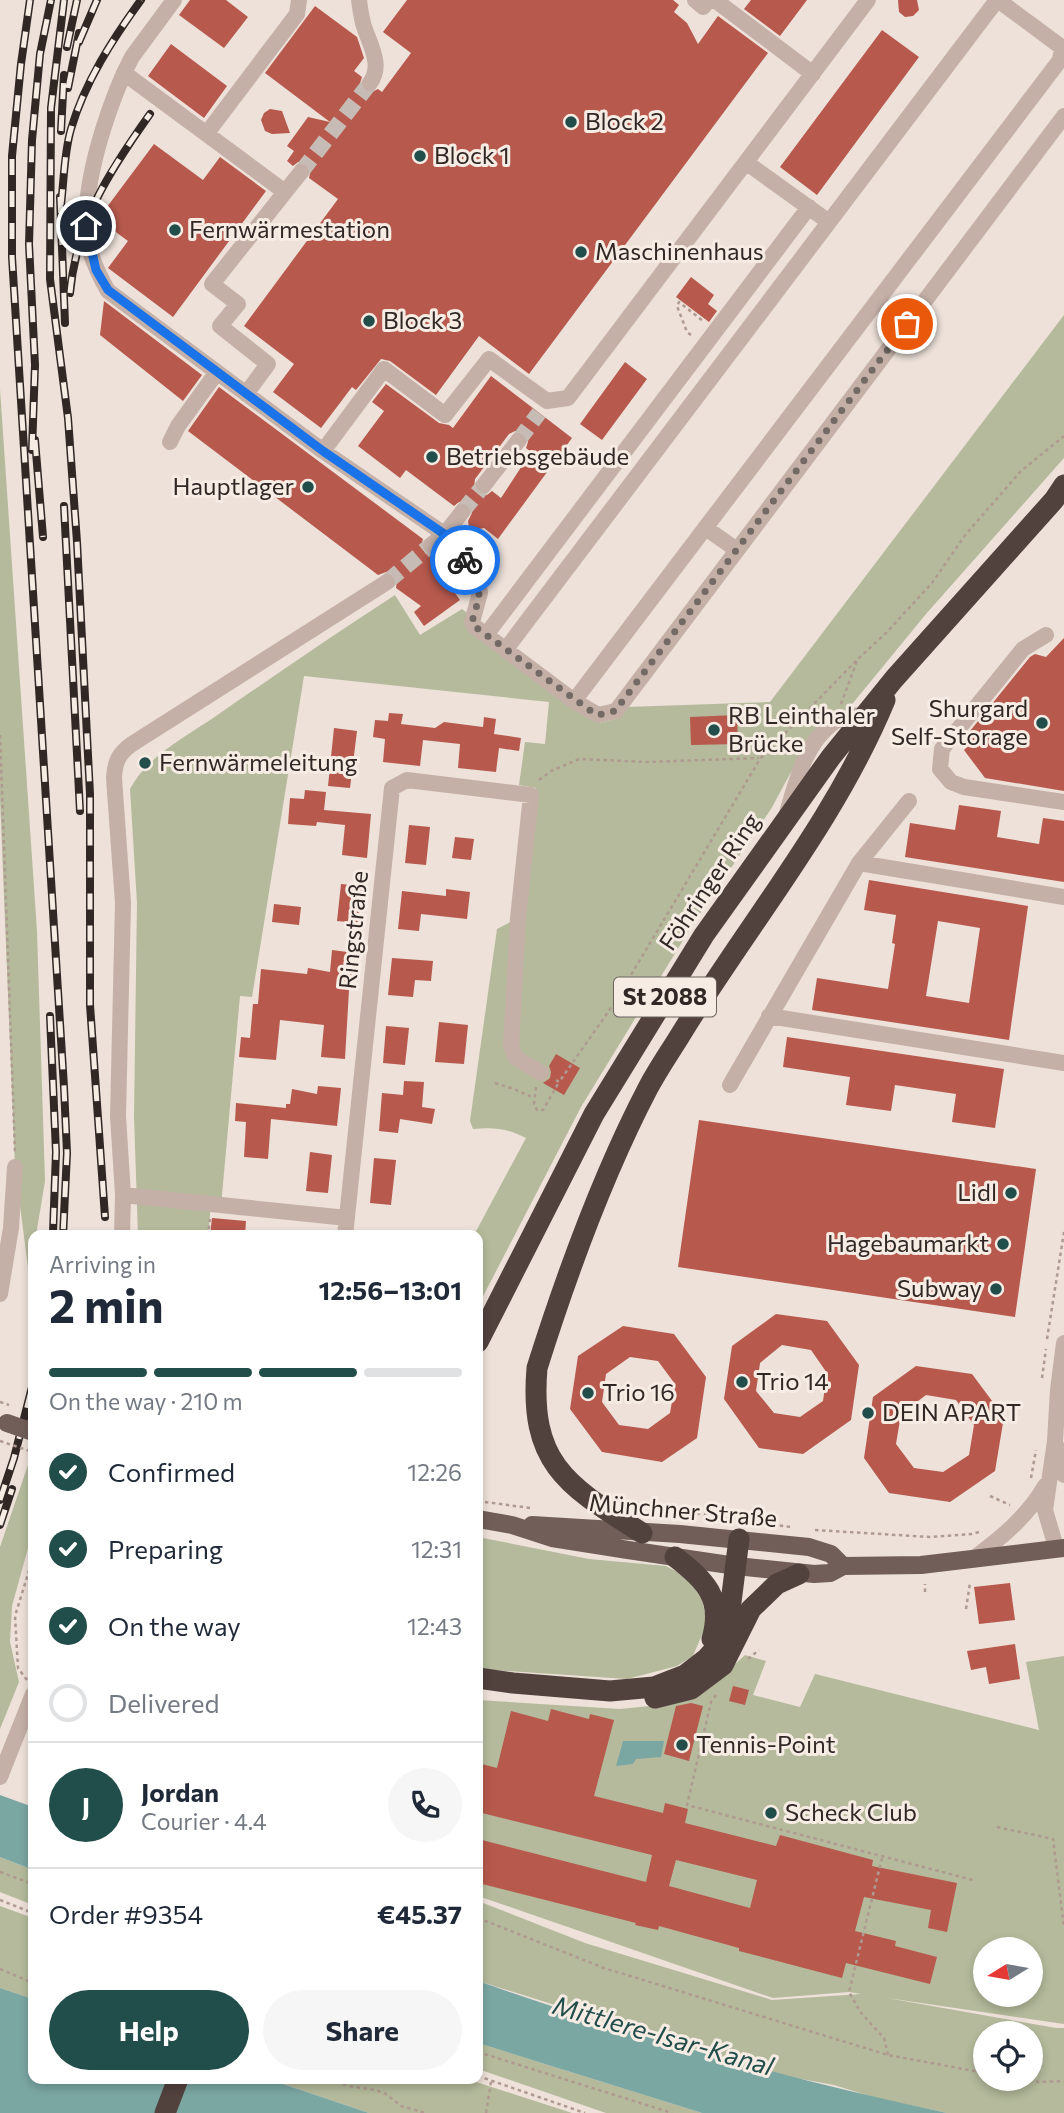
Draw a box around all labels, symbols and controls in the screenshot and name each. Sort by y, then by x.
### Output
place label: Block 2 [585,106,664,135]
marker: Block 2 [563,114,579,130]
place label: Block 1 [434,140,510,169]
marker: Block 1 [412,148,428,164]
pin [56,196,116,256]
icon: home [67,207,105,245]
place label: Fernwärmestation [189,214,390,243]
marker: Fernwärmestation [167,222,183,238]
place label: Maschinenhaus [595,236,764,265]
marker: Maschinenhaus [573,244,589,260]
pin [877,294,937,354]
place label: Block 3 [383,305,462,334]
icon: bag [888,305,926,343]
marker: Block 3 [361,313,377,329]
place label: Betriebsgebäude [446,441,629,470]
marker: Betriebsgebäude [424,449,440,465]
place label: Hauptlager [173,471,294,500]
marker: Hauptlager [300,479,316,495]
courier [430,525,500,595]
icon: bike [446,541,484,579]
place label: Shurgard Self-Storage [891,693,1028,750]
place label: RB Leinthaler Brücke [728,700,875,757]
marker: Shurgard Self-Storage [1034,715,1050,731]
marker: RB Leinthaler Brücke [706,722,722,738]
place label: Fernwärmeleitung [159,747,358,776]
marker: Fernwärmeleitung [137,755,153,771]
street label: Föhringer Ring [652,807,765,955]
street label: Ringstraße [332,869,373,990]
road number: St 2088 [614,978,716,1016]
place label: Lidl [957,1177,997,1206]
marker: Lidl [1003,1185,1019,1201]
place label: Hagebaumarkt [827,1228,989,1257]
marker: Hagebaumarkt [995,1236,1011,1252]
text: Arriving in [49,1250,156,1278]
place label: Subway [897,1273,982,1302]
text: 12:56–13:01 [319,1274,462,1305]
text: 2 min [49,1276,164,1332]
marker: Subway [988,1281,1004,1297]
place label: Trio 14 [756,1366,829,1395]
marker: Trio 14 [734,1374,750,1390]
place label: Trio 16 [602,1377,675,1406]
marker: Trio 16 [580,1385,596,1401]
text: On the way · 210 m [49,1387,243,1415]
place label: DEIN APART [882,1397,1021,1426]
marker: DEIN APART [860,1405,876,1421]
icon: check [49,1453,87,1491]
text: Confirmed [108,1456,235,1487]
text: 12:26 [407,1458,462,1486]
street label: Münchner Straße [588,1487,779,1532]
icon: check [49,1530,87,1568]
text: Preparing [108,1533,223,1564]
text: 12:31 [411,1535,462,1563]
icon: check [49,1607,87,1645]
text: On the way [108,1610,241,1641]
text: 12:43 [407,1612,462,1640]
text: Delivered [108,1687,219,1718]
place label: Tennis-Point [696,1729,836,1758]
marker: Tennis-Point [674,1737,690,1753]
button: phone [388,1768,462,1842]
text: Jordan [141,1776,219,1807]
text: J [82,1790,90,1821]
place label: Scheck Club [785,1797,917,1826]
marker: Scheck Club [763,1805,779,1821]
text: Courier · 4.4 [141,1807,267,1835]
text: Order #9354 [49,1898,203,1929]
text: €45.37 [377,1898,462,1929]
north arrow [973,1937,1043,2007]
map controls [973,1937,1043,2091]
water label: Mittlere-Isar-Kanal [550,1988,779,2081]
button: Help [49,1990,249,2070]
button: Share [263,1990,462,2070]
button: locate [973,2021,1043,2091]

